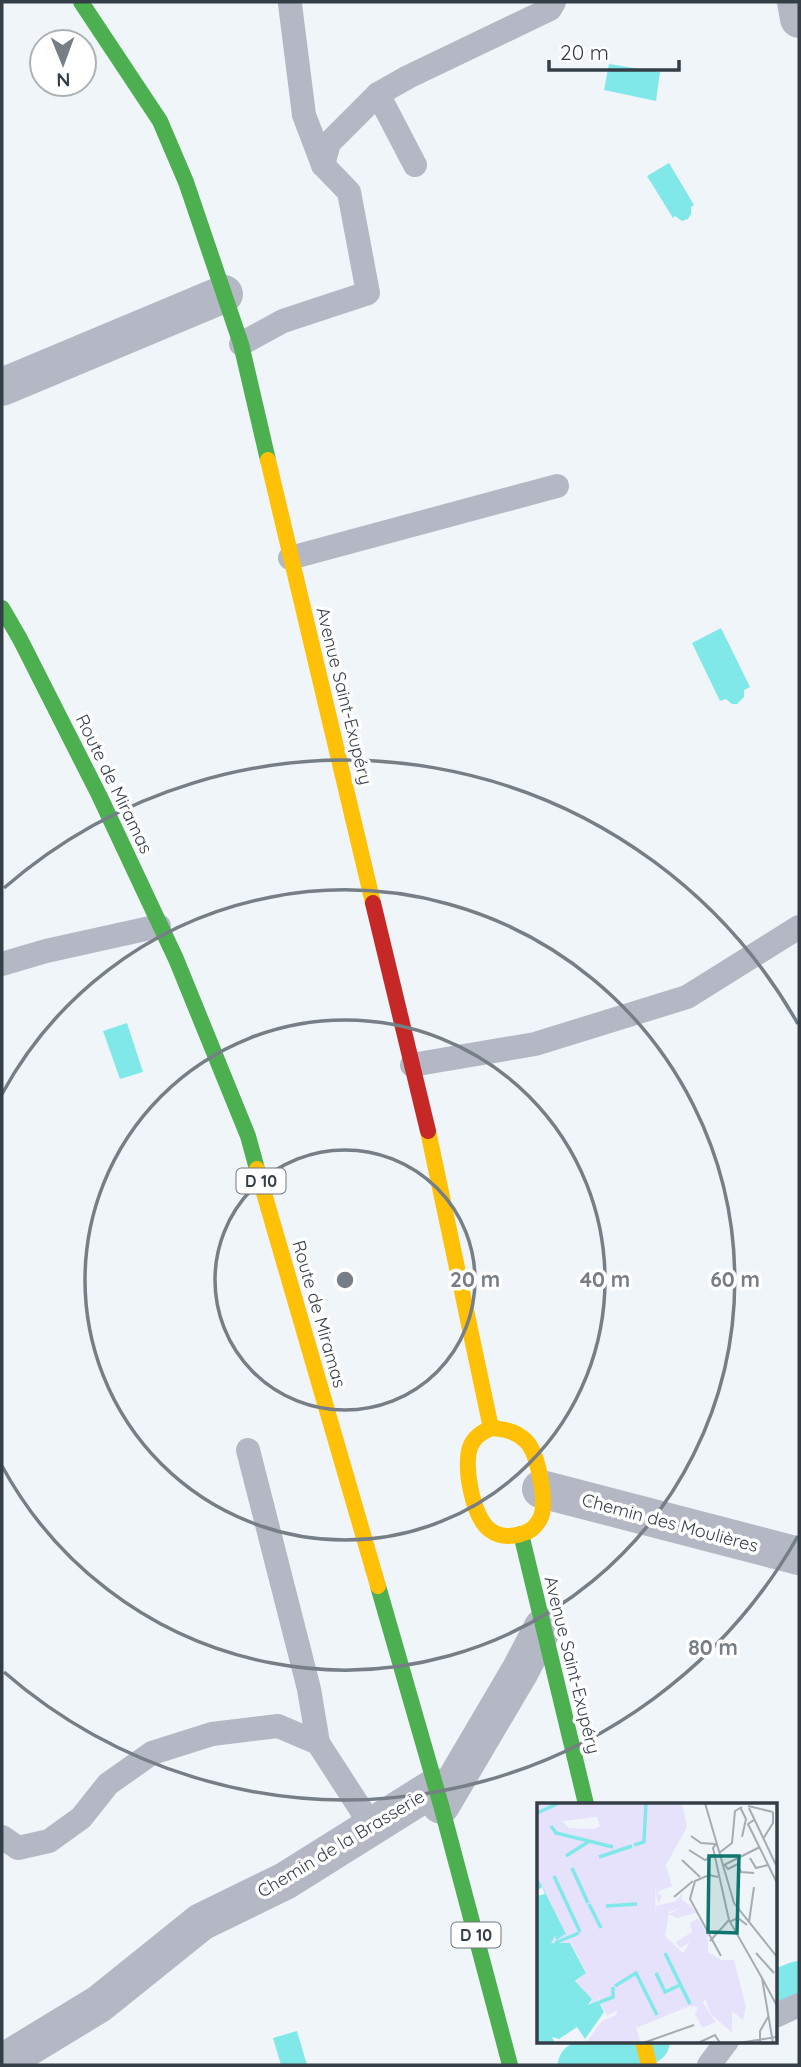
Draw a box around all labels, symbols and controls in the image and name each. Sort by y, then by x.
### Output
north arrow [28,28,98,98]
scale bar [549,28,678,72]
text: 20 m [560,39,609,65]
text: N [56,68,70,92]
street label: Avenue Saint-Exupéry [311,605,378,787]
street label: Route de Miramas [71,710,158,857]
road number: D 10 [236,1168,286,1194]
street label: Route de Miramas [287,1237,352,1390]
text: 20 m [450,1266,500,1292]
text: 40 m [580,1266,630,1292]
text: 60 m [710,1266,760,1292]
centre of rings [333,1268,357,1292]
street label: Chemin des Moulières [580,1488,761,1557]
street label: Avenue Saint-Exupéry [539,1574,606,1756]
text: 80 m [688,1634,738,1660]
street label: Chemin de la Brasserie [253,1785,429,1903]
inset map [537,1803,776,2042]
road number: D 10 [452,1923,500,1948]

